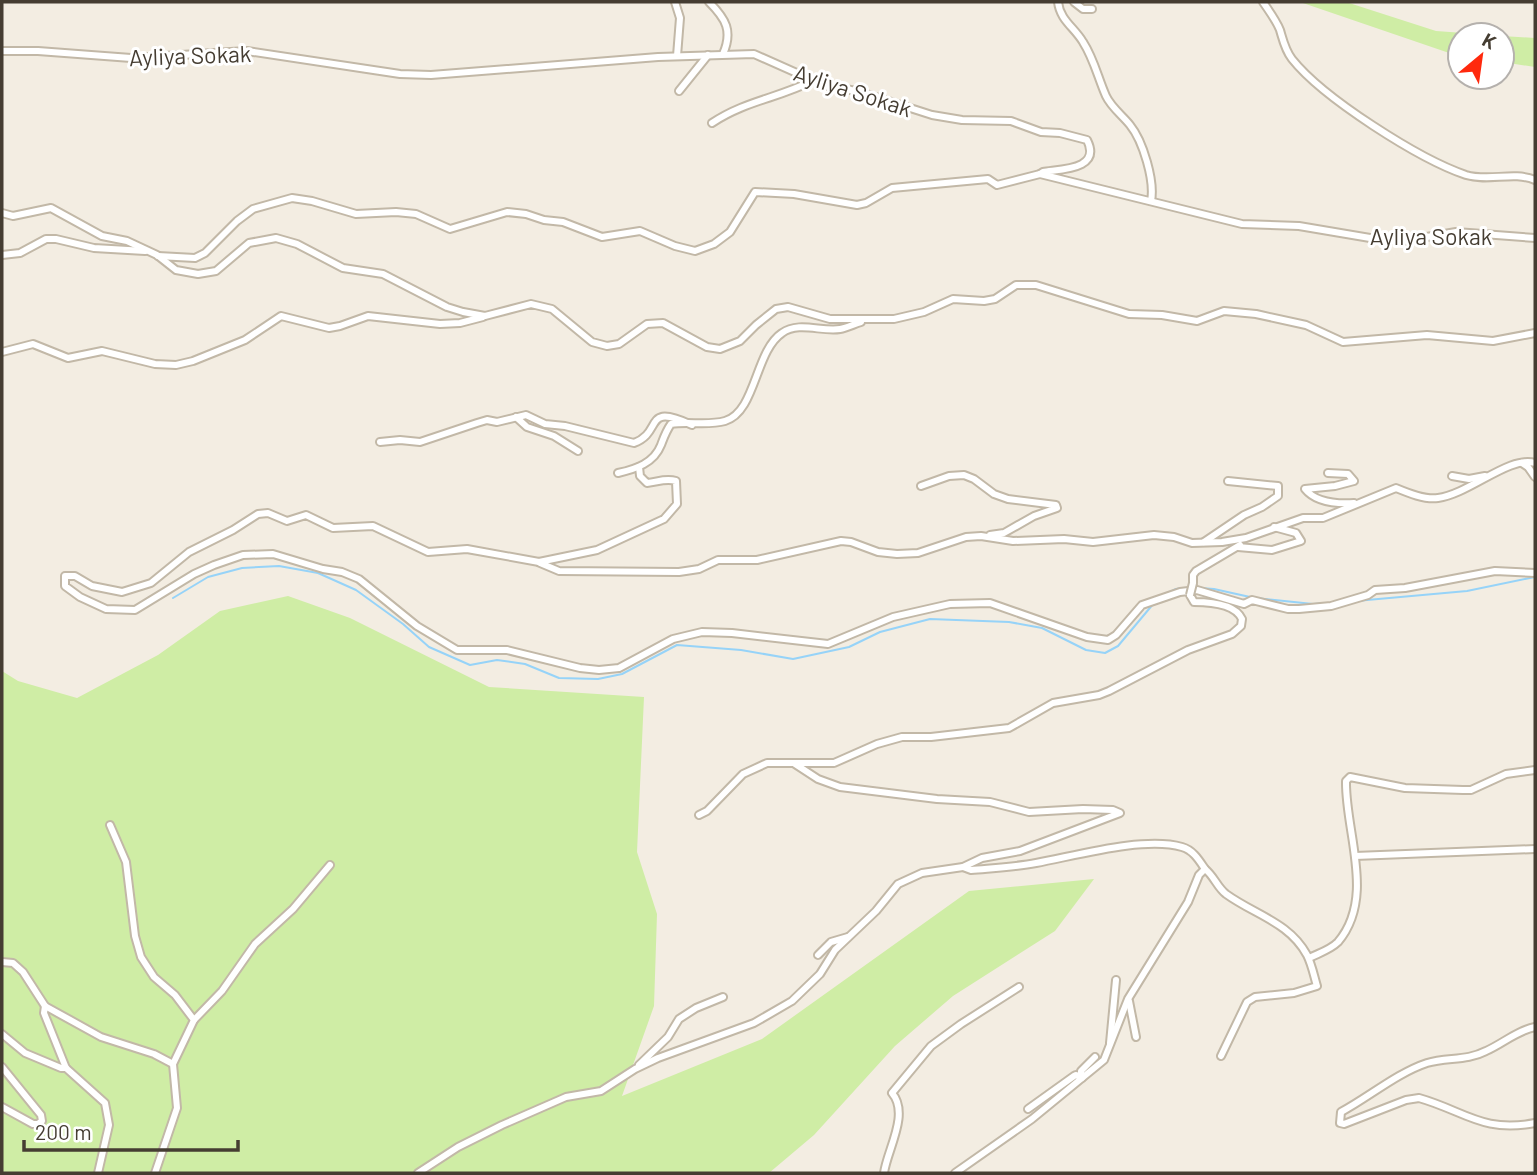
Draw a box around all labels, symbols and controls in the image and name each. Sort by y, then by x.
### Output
north arrow [1446,21,1516,91]
text: K [1479,28,1500,54]
street label: Ayliya Sokak [128,39,252,71]
street label: Ayliya Sokak [790,58,916,122]
street label: Ayliya Sokak [1370,222,1492,250]
scale bar [24,1108,238,1152]
text: 200 m [35,1119,92,1144]

